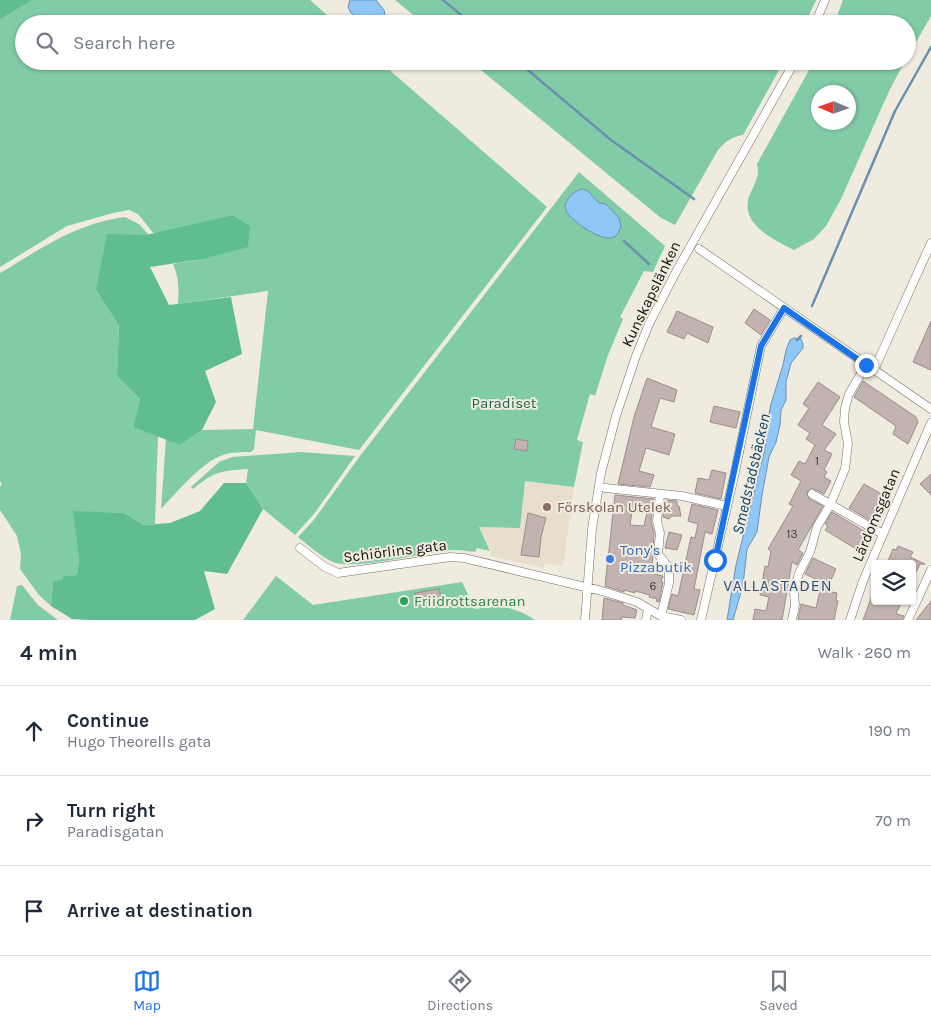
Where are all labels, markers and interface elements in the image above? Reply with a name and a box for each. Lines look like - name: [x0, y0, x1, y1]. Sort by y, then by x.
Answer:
- search box: [15, 15, 916, 70]
- icon: search: [33, 29, 61, 57]
- text: Search here: [73, 32, 175, 54]
- north arrow: [811, 85, 856, 130]
- street label: Kunskapslänken: [618, 238, 684, 350]
- route end: [855, 354, 878, 377]
- park label: Paradiset: [472, 394, 537, 412]
- water label: Smedstadsbäcken: [728, 412, 774, 536]
- house number: 1: [815, 454, 819, 468]
- street label: Lärdomsgatan: [848, 466, 904, 564]
- place label: Förskolan Utelek: [557, 498, 671, 516]
- marker: Förskolan Utelek: [541, 501, 553, 513]
- house number: 13: [786, 527, 798, 541]
- street label: Schiörlins gata: [342, 536, 448, 566]
- place label: Tony's Pizzabutik: [620, 541, 692, 576]
- route start: [704, 549, 727, 572]
- marker: Tony's Pizzabutik: [604, 553, 616, 565]
- map controls: [871, 560, 916, 605]
- button: layers: [871, 560, 916, 605]
- district label: VALLASTADEN: [723, 576, 833, 595]
- house number: 6: [650, 579, 657, 593]
- place label: Friidrottsarenan: [414, 592, 526, 610]
- marker: Friidrottsarenan: [398, 595, 410, 607]
- text: 4 min: [20, 641, 78, 665]
- text: Walk · 260 m: [818, 643, 911, 662]
- text: Continue: [67, 710, 149, 732]
- icon: ahead: [20, 717, 48, 745]
- text: 190 m: [868, 721, 911, 740]
- text: Hugo Theorells gata: [67, 732, 211, 751]
- text: Turn right: [67, 800, 156, 822]
- icon: right: [20, 807, 48, 835]
- text: 70 m: [875, 811, 911, 830]
- text: Paradisgatan: [67, 822, 164, 841]
- icon: arrive: [20, 897, 48, 925]
- text: Arrive at destination: [67, 900, 253, 922]
- tab: Map: [133, 967, 161, 1014]
- tab: Directions: [427, 967, 493, 1014]
- tab: Saved: [759, 967, 798, 1014]

